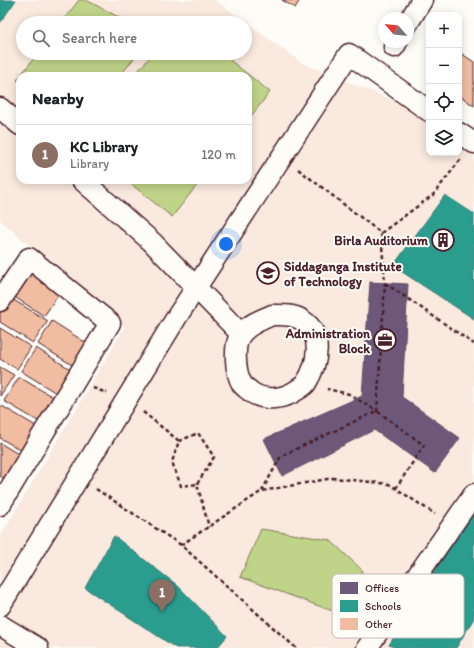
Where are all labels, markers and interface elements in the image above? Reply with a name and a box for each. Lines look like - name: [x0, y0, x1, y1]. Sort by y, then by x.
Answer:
- north arrow: [378, 12, 414, 48]
- map controls: [426, 12, 462, 156]
- button: +: [426, 12, 462, 48]
- search box: [16, 16, 252, 60]
- icon: search: [30, 27, 52, 49]
- text: Search here: [62, 29, 137, 47]
- button: −: [426, 48, 462, 84]
- button: locate: [426, 84, 462, 120]
- text: Nearby: [32, 88, 84, 108]
- button: layers: [426, 120, 462, 156]
- text: KC Library: [70, 138, 138, 156]
- text: 1: [42, 147, 48, 162]
- text: 120 m: [201, 147, 236, 162]
- text: Library: [70, 156, 109, 171]
- building icon: Birla Auditorium: [430, 227, 456, 253]
- place label: Birla Auditorium: [334, 233, 428, 248]
- your location: [216, 234, 236, 254]
- place label: Siddaganga Institute of Technology: [284, 259, 402, 290]
- school or university icon: Siddaganga Institute of Technology: [255, 260, 281, 286]
- place label: Administration Block: [285, 326, 371, 356]
- office icon: Administration Block: [372, 327, 398, 353]
- legend: [332, 574, 464, 638]
- pin: 1: [149, 579, 175, 612]
- text: Offices: [365, 582, 399, 595]
- text: Schools: [365, 600, 401, 613]
- text: Other: [365, 618, 393, 631]

